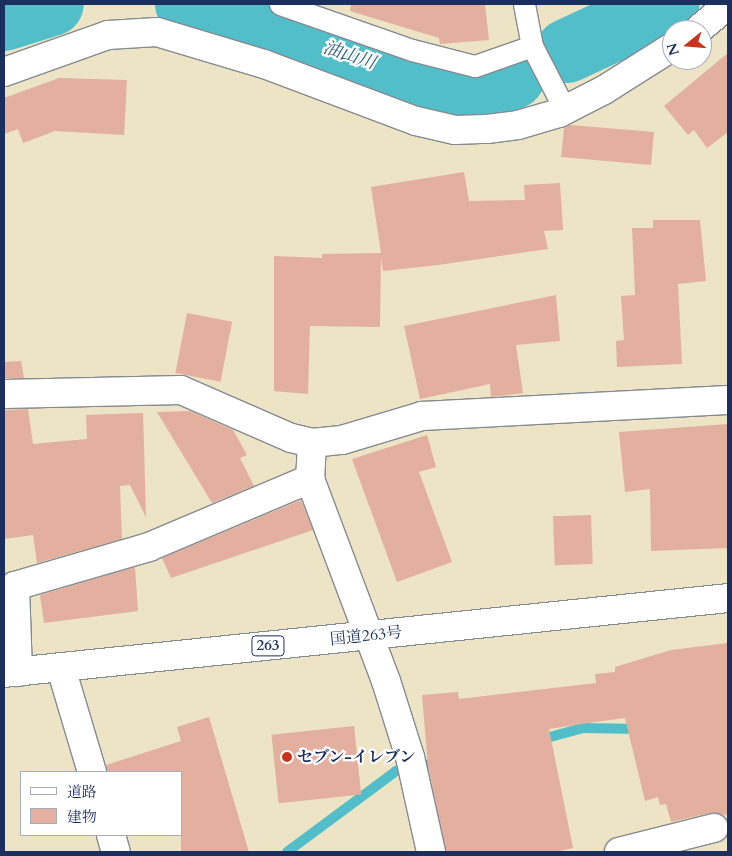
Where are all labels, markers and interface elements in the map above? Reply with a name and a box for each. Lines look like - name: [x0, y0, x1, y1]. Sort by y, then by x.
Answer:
- north arrow: [662, 20, 712, 70]
- water label: 油山川: [320, 37, 378, 75]
- text: N: [662, 41, 684, 58]
- street label: 国道263号: [329, 623, 403, 649]
- road number: 263: [250, 634, 286, 658]
- place label: セブン-イレブン: [297, 747, 417, 767]
- marker: セブン-イレブン: [281, 751, 293, 763]
- legend: [20, 771, 182, 836]
- text: 道路: [67, 782, 97, 802]
- text: 建物: [67, 807, 97, 827]

